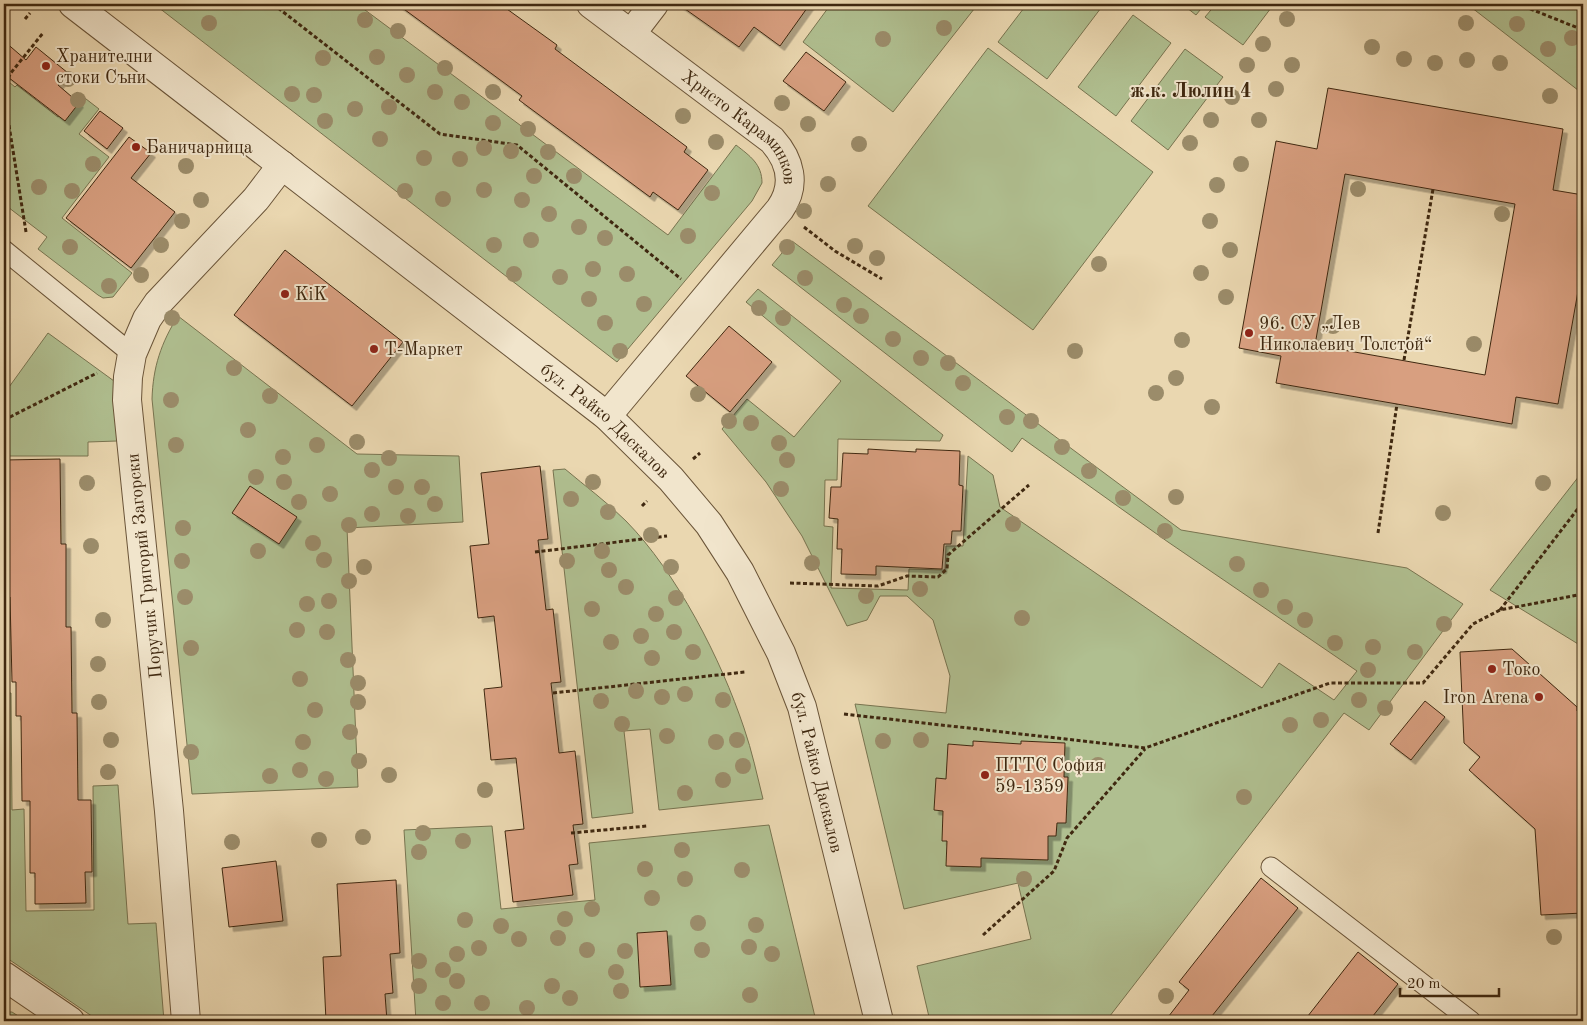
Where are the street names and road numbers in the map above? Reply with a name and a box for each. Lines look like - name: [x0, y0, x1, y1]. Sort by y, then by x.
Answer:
- street label: Христо Караминков: [678, 67, 798, 185]
- street label: бул. Райко Даскалов: [537, 360, 673, 482]
- street label: Поручик Григорий Загорски: [124, 452, 166, 679]
- street label: бул. Райко Даскалов: [787, 690, 845, 855]

